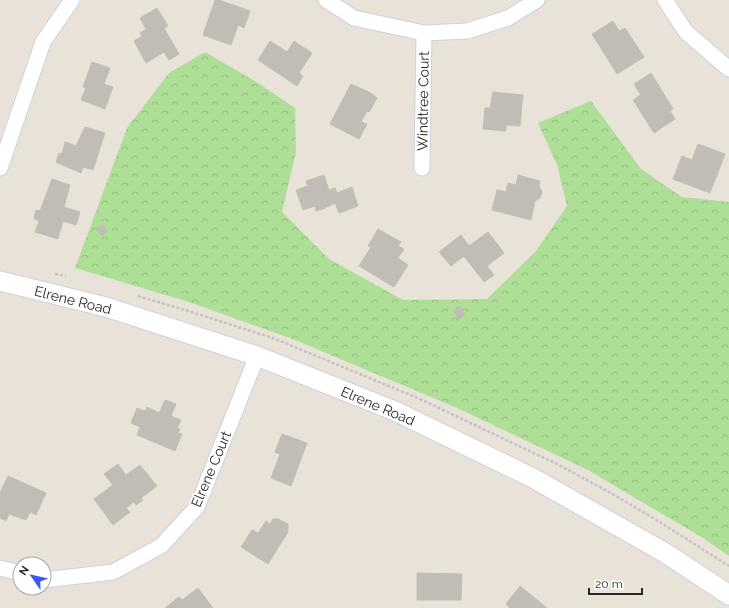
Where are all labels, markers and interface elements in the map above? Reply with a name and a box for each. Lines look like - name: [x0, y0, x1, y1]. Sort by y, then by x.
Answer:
- street label: Windtree Court: [414, 51, 432, 151]
- street label: Elrene Road: [33, 283, 113, 317]
- street label: Elrene Road: [339, 383, 417, 429]
- street label: Elrene Court: [188, 428, 234, 509]
- north arrow: [12, 556, 52, 596]
- text: N: [16, 564, 32, 578]
- scale bar: [589, 570, 642, 596]
- text: 20 m: [595, 577, 623, 591]

